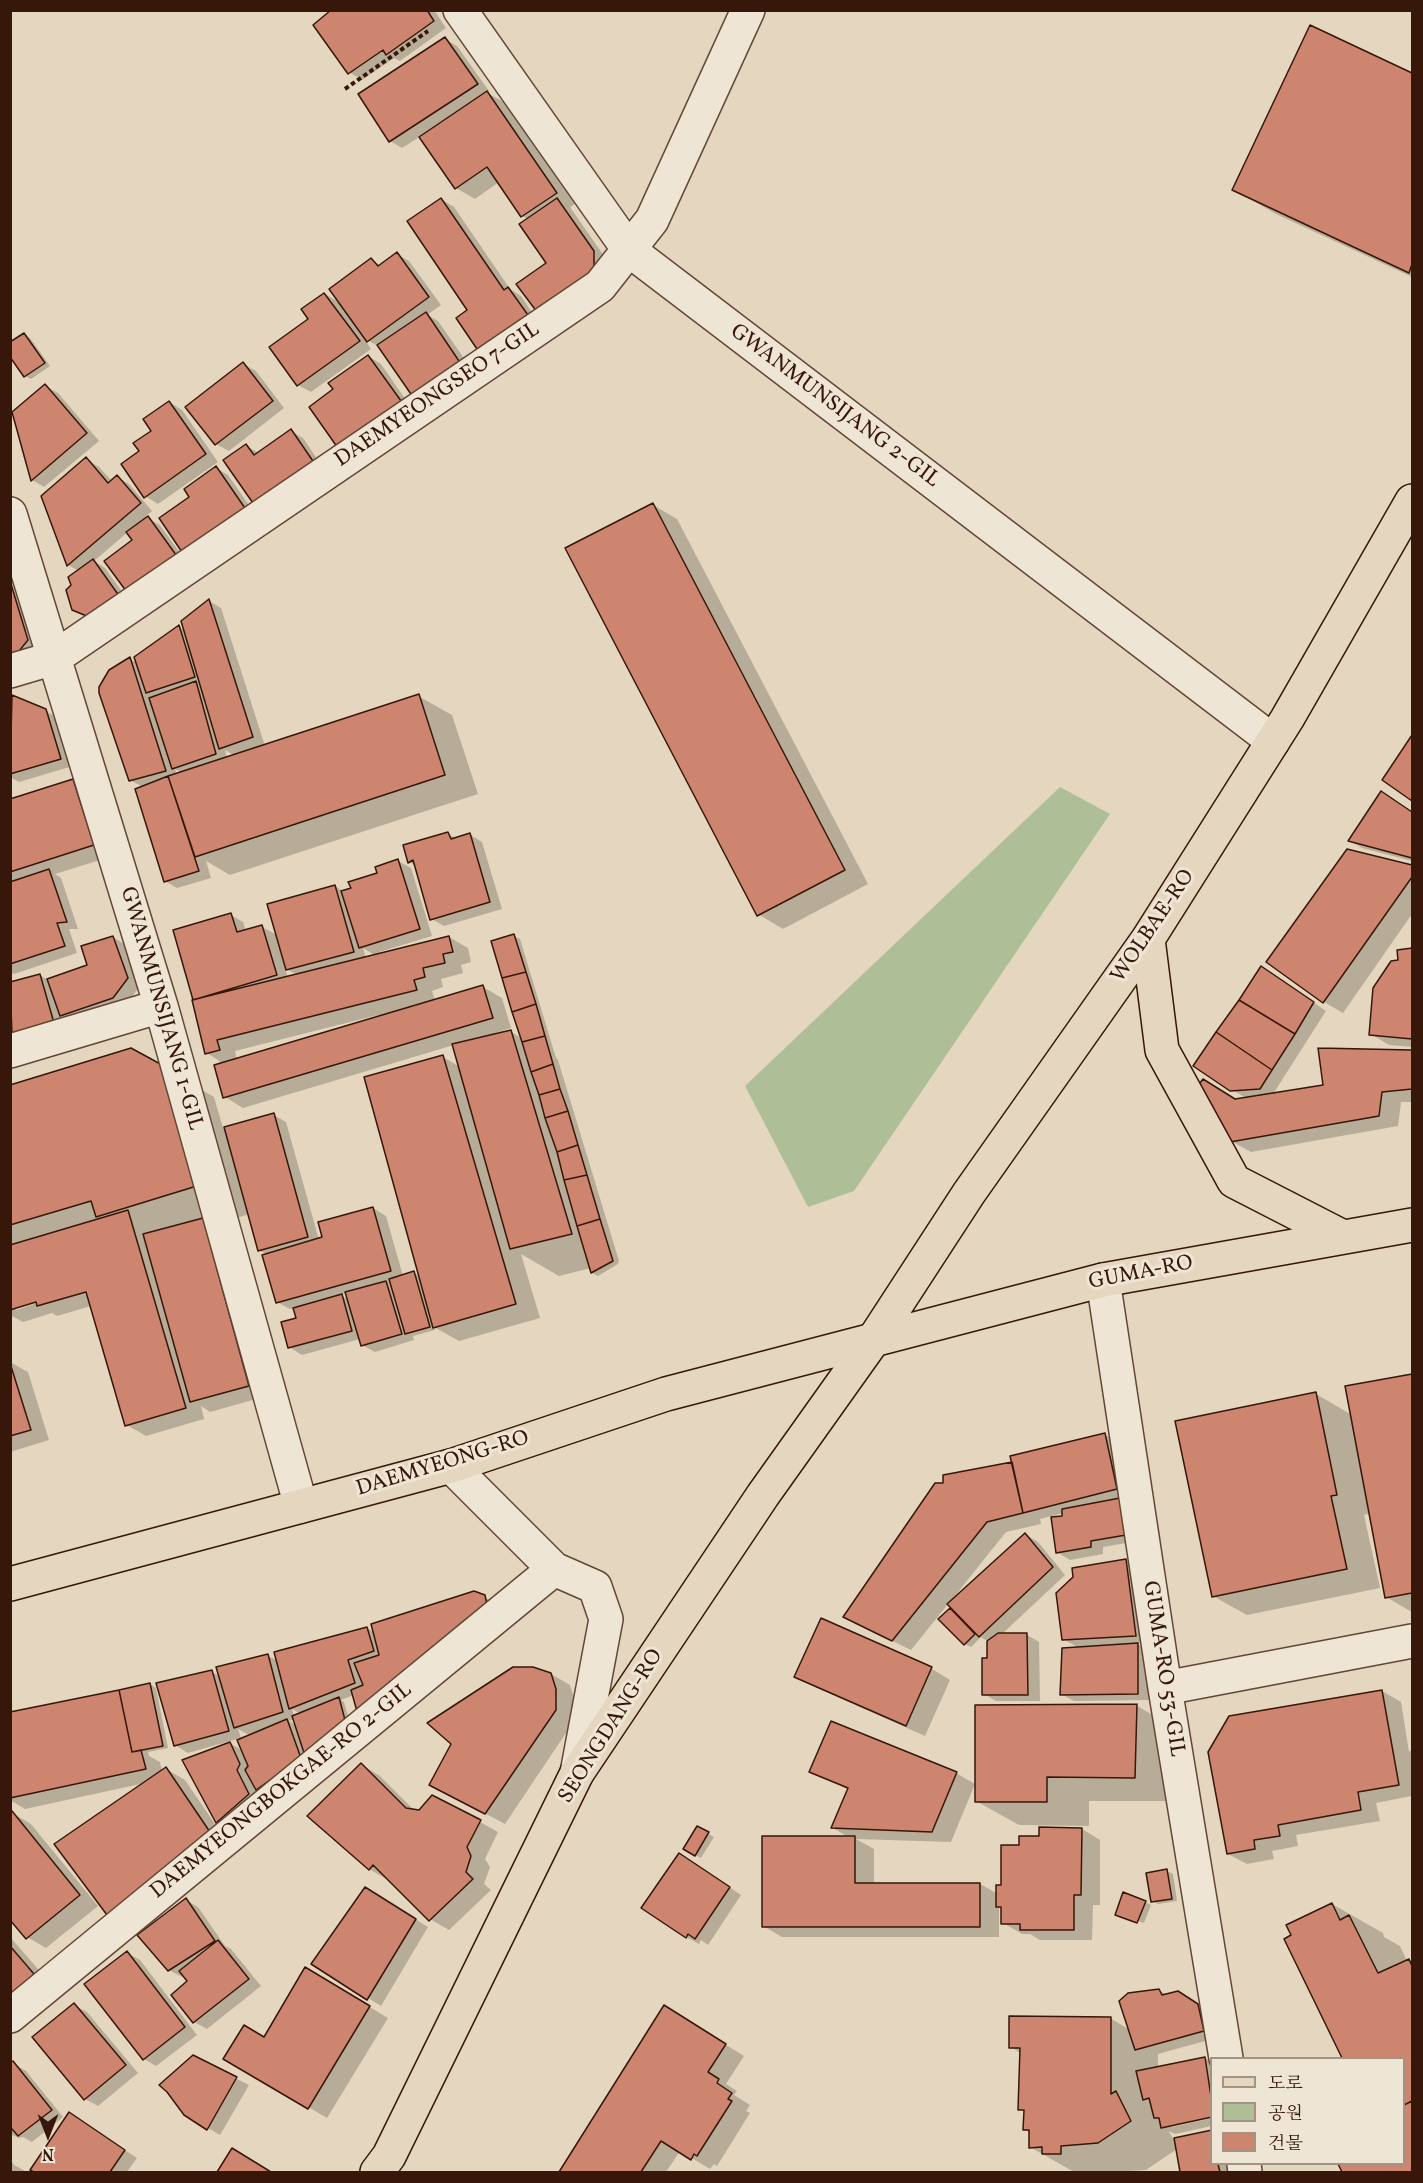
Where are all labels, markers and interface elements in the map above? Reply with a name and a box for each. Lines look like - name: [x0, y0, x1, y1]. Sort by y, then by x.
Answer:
- street label: DAEMYEONGSEO 7-GIL: [331, 318, 545, 474]
- street label: GWANMUNSIJANG 2-GIL: [724, 319, 944, 495]
- street label: WOLBAE-RO: [1106, 865, 1202, 989]
- street label: GWANMUNSIJANG 1-GIL: [113, 884, 207, 1134]
- street label: GUMA-RO: [1087, 1251, 1195, 1297]
- street label: DAEMYEONG-RO: [353, 1426, 533, 1504]
- street label: GUMA-RO 53-GIL: [1135, 1579, 1189, 1759]
- street label: SEONGDANG-RO: [554, 1645, 670, 1809]
- street label: DAEMYEONGBOKGAE-RO 2-GIL: [146, 1678, 418, 1906]
- legend: [1210, 2057, 1405, 2165]
- text: 도로: [1268, 2072, 1303, 2097]
- text: 공원: [1268, 2102, 1303, 2127]
- north arrow: [18, 2105, 78, 2165]
- text: 건물: [1268, 2132, 1303, 2157]
- text: N: [42, 2142, 54, 2164]

